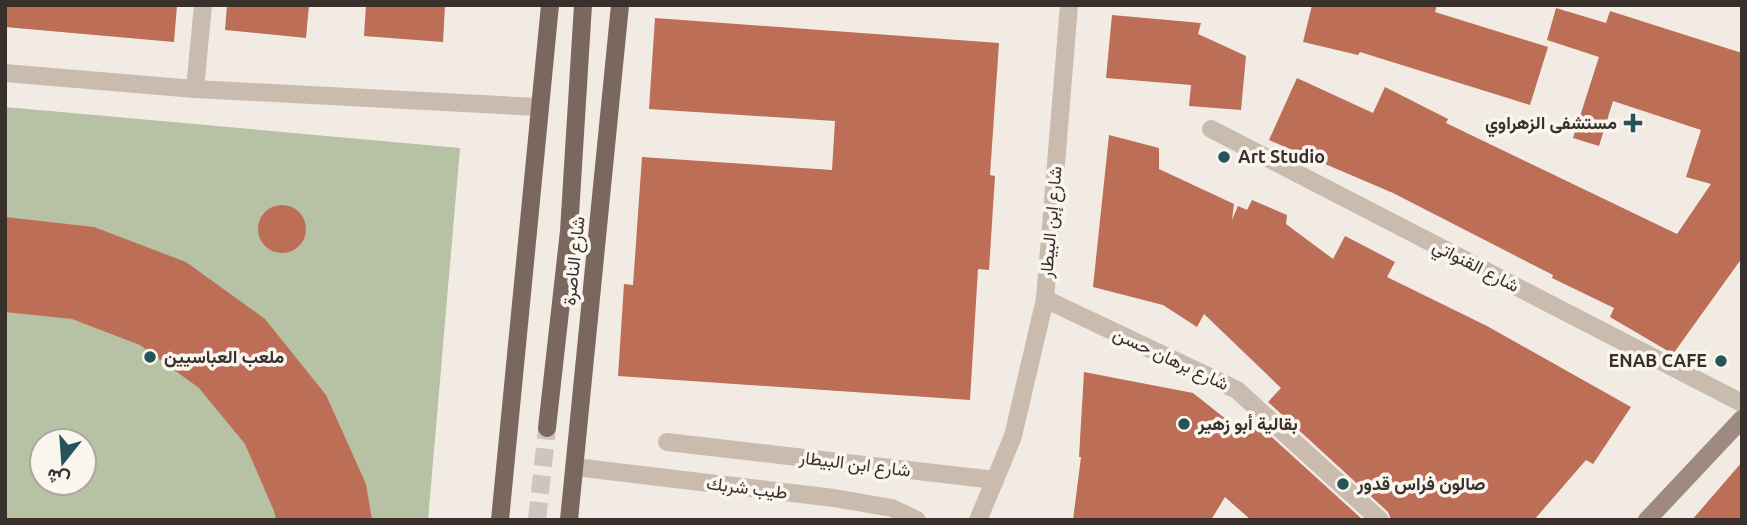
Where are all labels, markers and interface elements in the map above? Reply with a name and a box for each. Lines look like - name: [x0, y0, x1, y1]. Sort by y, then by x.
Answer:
- place label: مستشفى الزهراوي: [1485, 112, 1617, 138]
- marker: مستشفى الزهراوي: [1623, 113, 1643, 133]
- place label: Art Studio: [1238, 146, 1325, 166]
- marker: Art Studio: [1216, 149, 1232, 165]
- street label: شارع إبن البيطار: [1035, 165, 1068, 280]
- street label: شارع الناصرة: [558, 215, 591, 307]
- street label: شارع القنواتي: [1427, 235, 1523, 301]
- street label: شارع برهان حسن: [1109, 323, 1232, 396]
- place label: ملعب العباسيين: [164, 346, 285, 368]
- marker: ملعب العباسيين: [142, 349, 158, 365]
- place label: ENAB CAFE: [1609, 350, 1707, 370]
- marker: ENAB CAFE: [1713, 353, 1729, 369]
- place label: بقالية أبو زهير: [1197, 413, 1298, 435]
- marker: بقالية أبو زهير: [1176, 416, 1192, 432]
- north arrow: [28, 427, 98, 497]
- street label: شارع ابن البيطار: [797, 446, 912, 483]
- text: ش: [44, 463, 72, 492]
- street label: طيب شربك: [705, 472, 789, 504]
- place label: صالون فراس قدور: [1356, 473, 1485, 495]
- marker: صالون فراس قدور: [1335, 476, 1351, 492]

